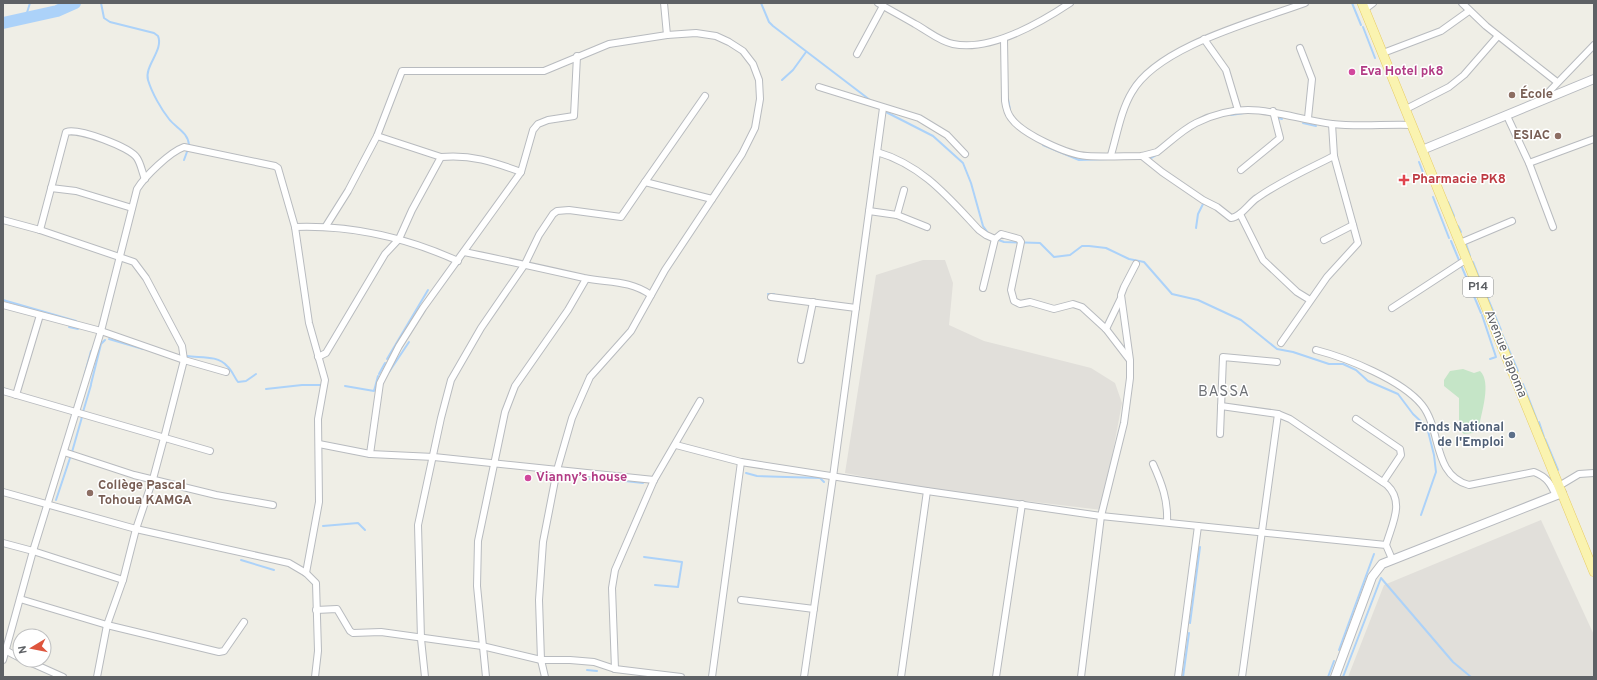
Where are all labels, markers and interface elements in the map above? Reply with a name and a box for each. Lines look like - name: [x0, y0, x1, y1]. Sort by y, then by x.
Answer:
- place label: Eva Hotel pk8: [1360, 64, 1444, 80]
- marker: Eva Hotel pk8: [1347, 67, 1357, 77]
- place label: École: [1520, 85, 1553, 103]
- marker: École: [1507, 90, 1517, 100]
- place label: ESIAC: [1513, 128, 1550, 144]
- marker: ESIAC: [1553, 131, 1563, 141]
- place label: Pharmacie PK8: [1412, 172, 1506, 188]
- marker: Pharmacie PK8: [1399, 175, 1409, 185]
- road number: P14: [1463, 277, 1493, 297]
- street label: Avenue Japoma: [1480, 308, 1530, 400]
- district label: BASSA: [1198, 383, 1250, 402]
- place label: Fonds National de l'Emploi: [1414, 420, 1504, 451]
- marker: Fonds National de l'Emploi: [1507, 430, 1517, 440]
- place label: Vianny’s house: [536, 470, 627, 486]
- marker: Vianny’s house: [523, 473, 533, 483]
- place label: Collège Pascal Tohoua KAMGA: [98, 478, 192, 509]
- marker: Collège Pascal Tohoua KAMGA: [85, 488, 95, 498]
- north arrow: [12, 628, 52, 668]
- text: N: [16, 644, 31, 655]

